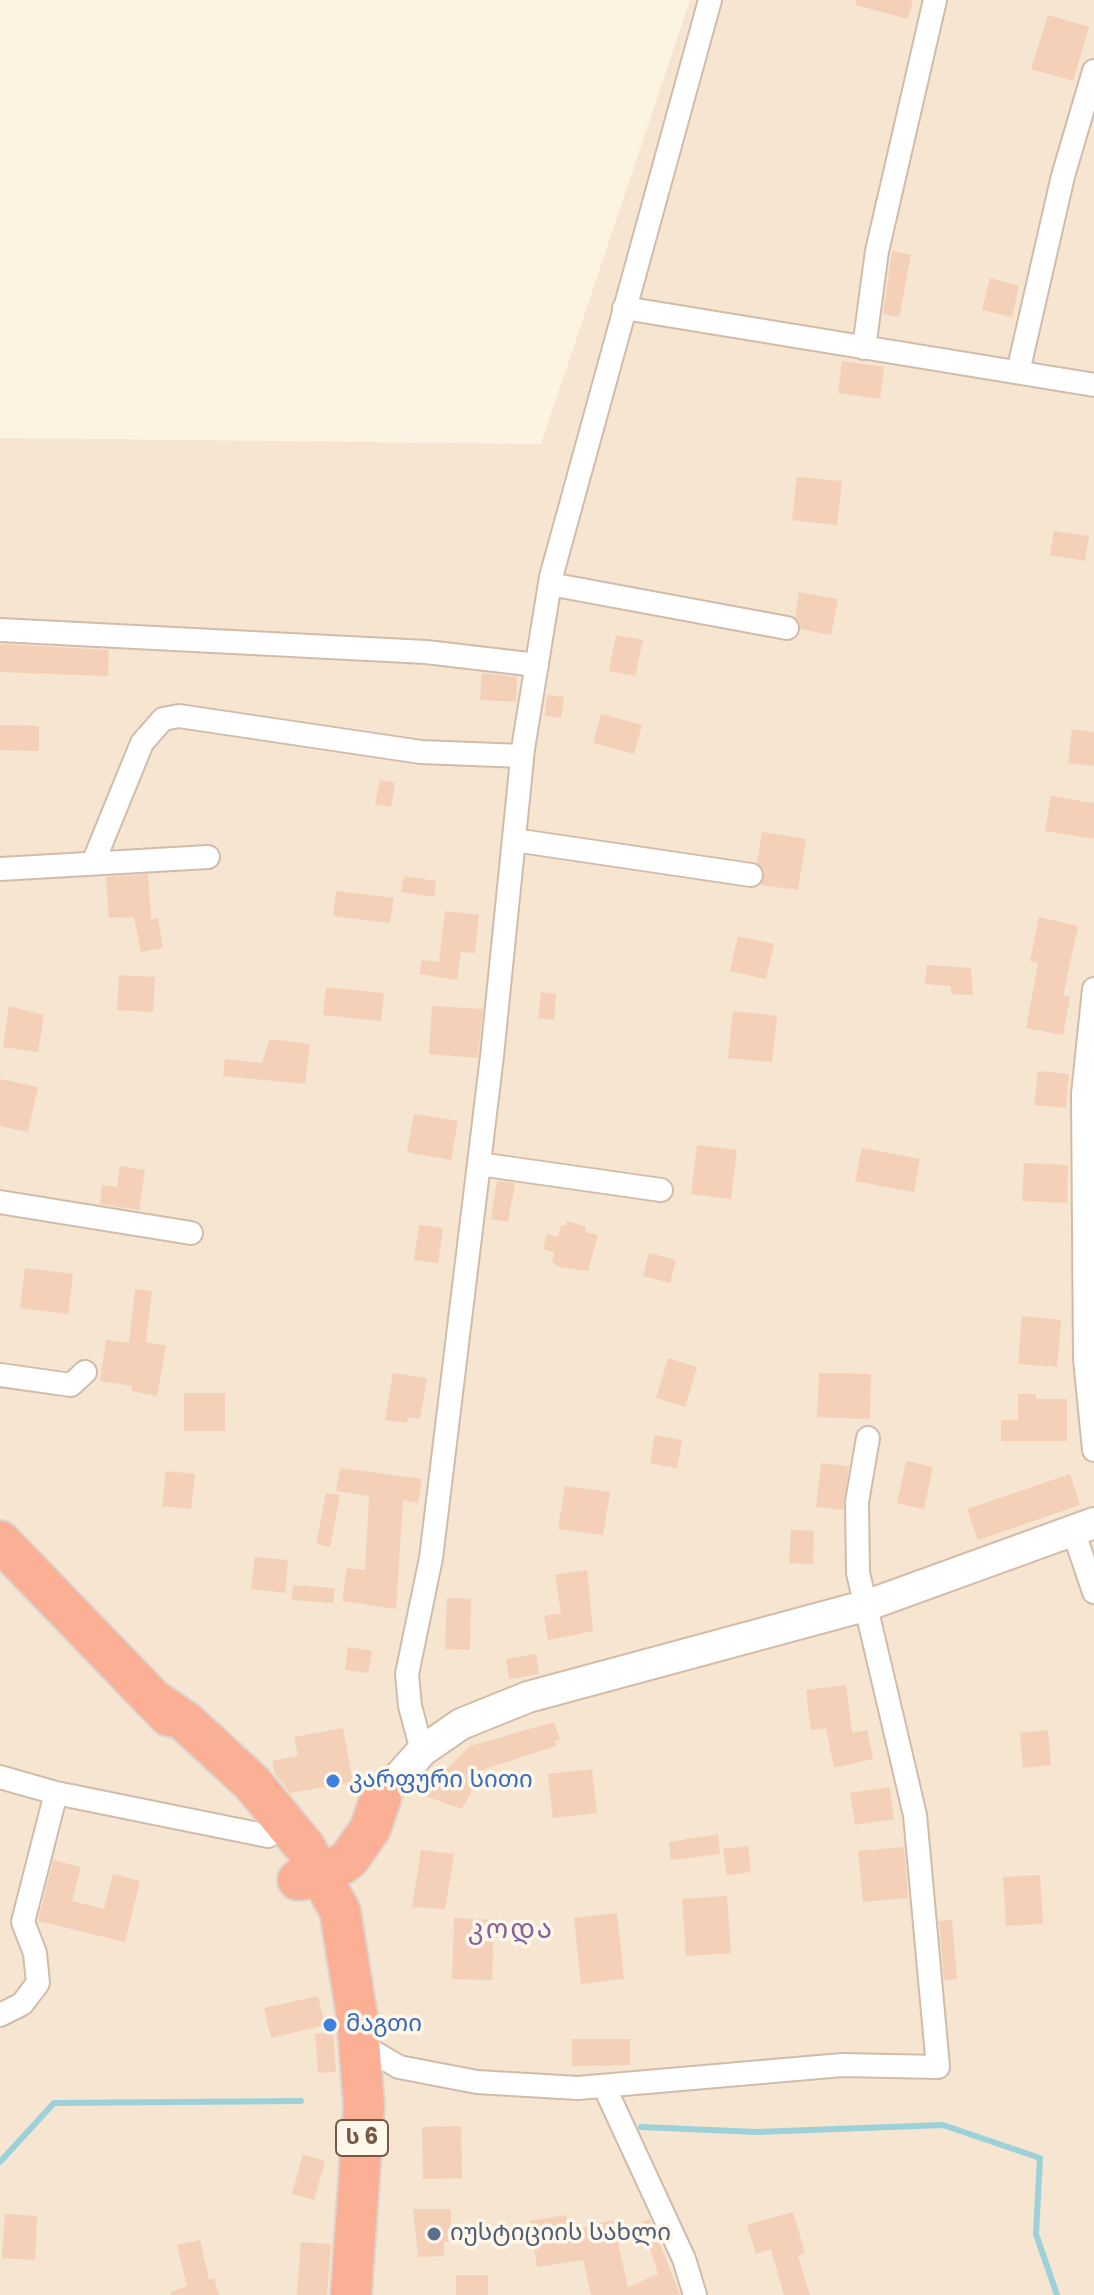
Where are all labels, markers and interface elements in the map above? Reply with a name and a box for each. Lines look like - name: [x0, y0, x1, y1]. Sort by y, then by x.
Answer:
- place label: კარფური სითი: [349, 1767, 533, 1795]
- marker: კარფური სითი: [324, 1772, 342, 1790]
- district label: კოდა: [468, 1914, 554, 1948]
- place label: მაგთი: [346, 2011, 422, 2039]
- marker: მაგთი: [321, 2016, 339, 2034]
- road number: ს 6: [336, 2120, 388, 2156]
- place label: იუსტიციის სახლი: [450, 2220, 671, 2248]
- marker: იუსტიციის სახლი: [425, 2225, 443, 2243]

